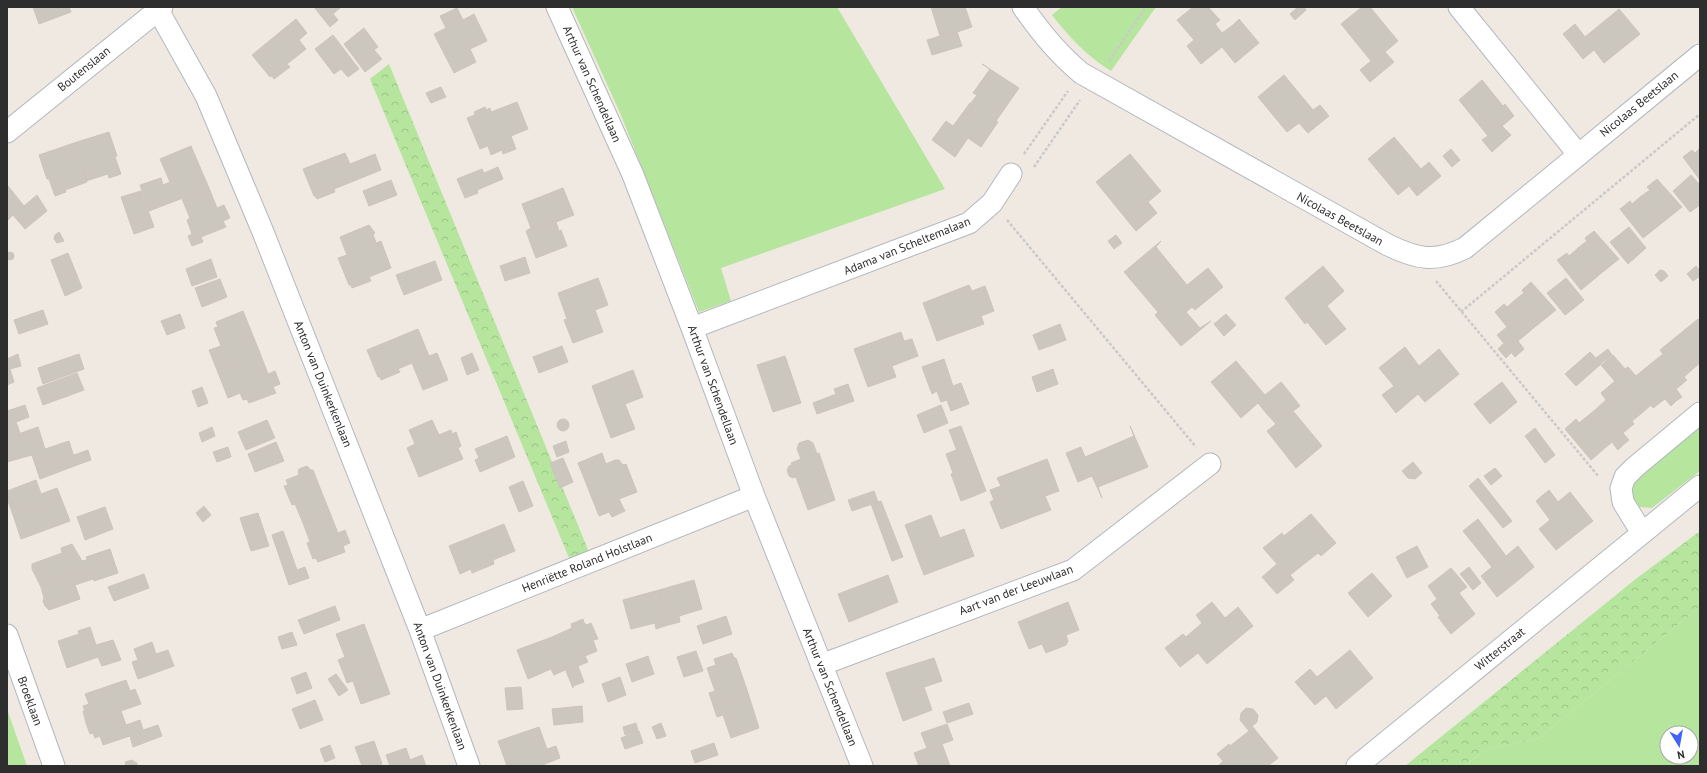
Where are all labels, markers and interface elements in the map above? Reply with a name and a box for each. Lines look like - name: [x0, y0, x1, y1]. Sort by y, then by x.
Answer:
- street label: Arthur van Schendellaan: [560, 23, 625, 145]
- street label: Boutenslaan: [54, 43, 113, 94]
- street label: Nicolaas Beetslaan: [1596, 67, 1681, 140]
- street label: Nicolaas Beetslaan: [1294, 189, 1386, 249]
- street label: Adama van Scheltemalaan: [841, 213, 972, 278]
- street label: Anton van Duinkerkenlaan: [291, 318, 356, 449]
- street label: Arthur van Schendellaan: [685, 323, 742, 447]
- street label: Henriëtte Roland Holstlaan: [519, 530, 654, 596]
- street label: Aart van der Leeuwlaan: [957, 561, 1075, 618]
- street label: Anton van Duinkerkenlaan: [410, 620, 471, 752]
- street label: Witterstraat: [1471, 624, 1528, 673]
- street label: Arthur van Schendellaan: [800, 625, 861, 748]
- street label: Broeklaan: [15, 674, 46, 728]
- north arrow: [1659, 725, 1699, 765]
- text: N: [1676, 747, 1686, 762]

